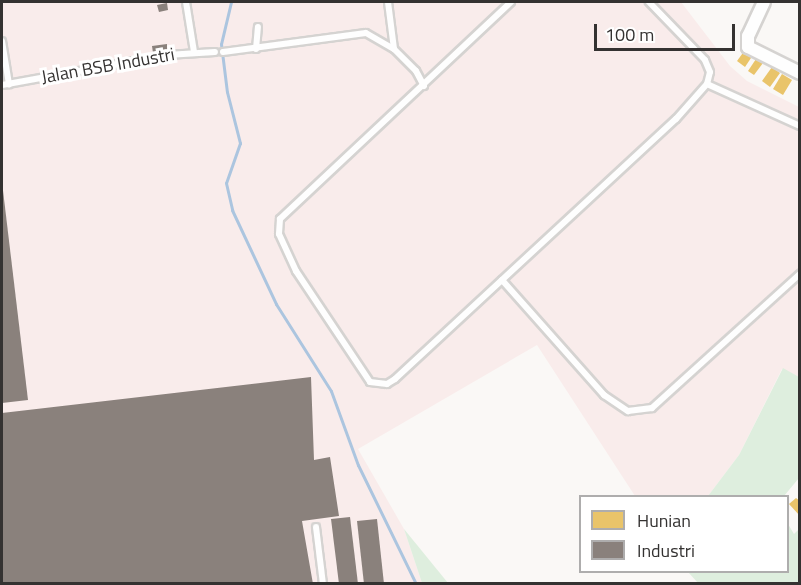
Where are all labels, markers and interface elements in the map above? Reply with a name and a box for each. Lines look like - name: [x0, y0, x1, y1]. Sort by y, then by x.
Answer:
- scale bar: [597, 12, 738, 50]
- text: 100 m: [605, 21, 654, 48]
- street label: Jalan BSB Industri: [40, 44, 176, 88]
- legend: [579, 495, 789, 573]
- text: Hunian: [637, 507, 691, 534]
- text: Industri: [637, 537, 695, 564]

